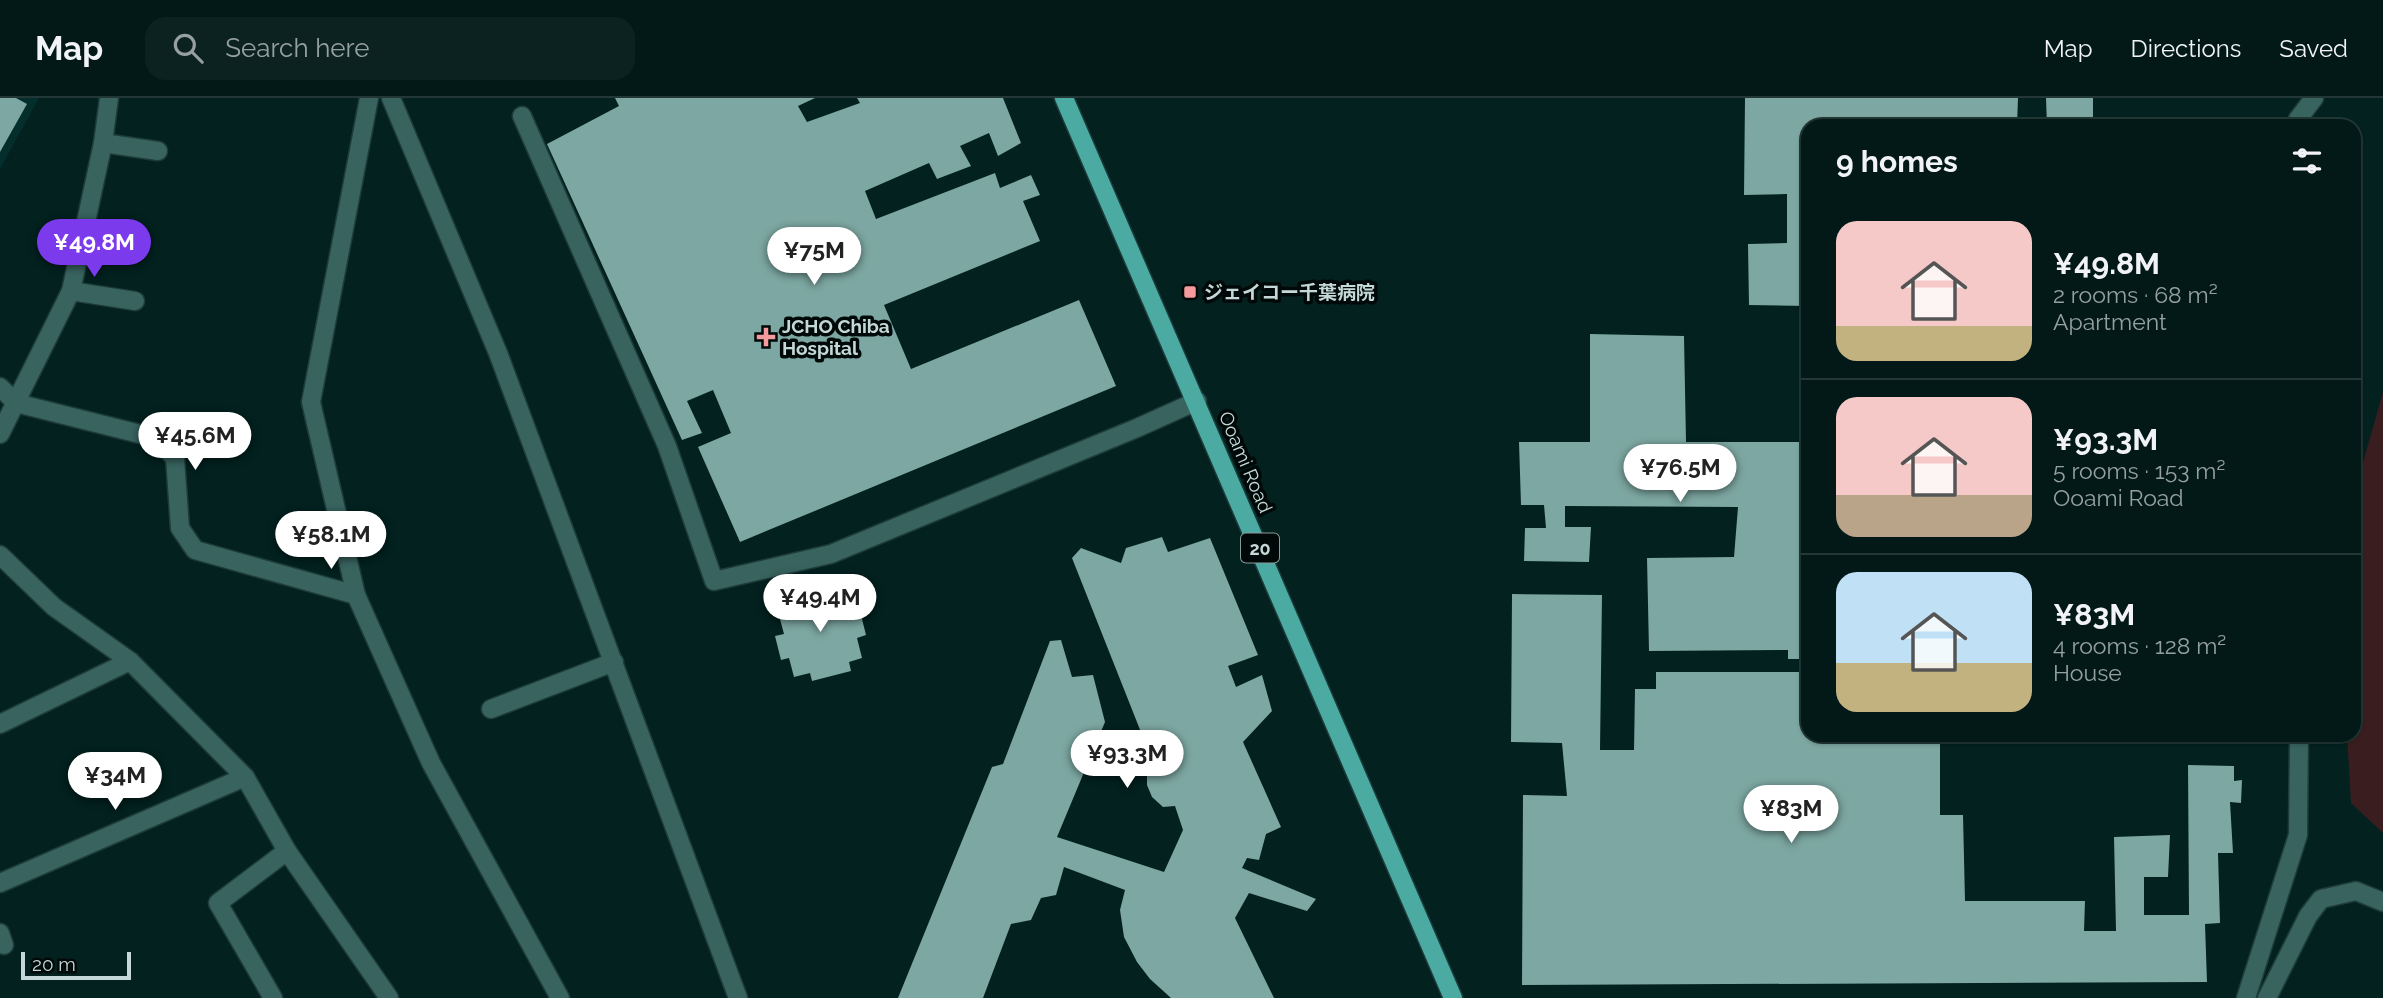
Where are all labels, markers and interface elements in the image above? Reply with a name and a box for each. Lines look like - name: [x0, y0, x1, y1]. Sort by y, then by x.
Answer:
- search box: [145, 17, 635, 80]
- text: Map: [35, 29, 103, 68]
- icon: search: [169, 29, 207, 67]
- text: Search here: [225, 33, 370, 63]
- text: Map: [2044, 34, 2093, 63]
- text: Directions: [2131, 34, 2241, 63]
- text: Saved: [2279, 34, 2348, 63]
- icon: filters: [2288, 142, 2326, 180]
- text: 9 homes: [1836, 144, 1958, 179]
- pin: ¥49.8M: [37, 220, 151, 279]
- text: ¥49.8M: [53, 228, 135, 255]
- pin: ¥75M: [773, 228, 855, 287]
- text: ¥75M: [783, 236, 845, 263]
- text: ¥49.8M: [2053, 246, 2160, 281]
- icon: home: [1892, 249, 1976, 333]
- place label: ジェイコー千葉病院: [1204, 281, 1375, 303]
- text: 2 rooms · 68 m²: [2053, 281, 2218, 308]
- marker: ジェイコー千葉病院: [1182, 284, 1198, 300]
- text: Apartment: [2053, 308, 2167, 335]
- place label: JCHO Chiba Hospital: [782, 315, 890, 359]
- marker: JCHO Chiba Hospital: [756, 327, 776, 347]
- street label: Ooami Road: [1215, 408, 1277, 516]
- pin: ¥45.6M: [138, 412, 252, 472]
- text: ¥45.6M: [154, 421, 236, 448]
- text: ¥93.3M: [2053, 422, 2158, 457]
- icon: home: [1892, 425, 1976, 509]
- pin: ¥76.5M: [1623, 444, 1737, 504]
- text: ¥76.5M: [1639, 453, 1721, 480]
- text: 5 rooms · 153 m²: [2053, 457, 2225, 484]
- text: Ooami Road: [2053, 484, 2184, 511]
- pin: ¥58.1M: [274, 512, 388, 571]
- text: ¥58.1M: [291, 520, 371, 547]
- road number: 20: [1241, 534, 1279, 562]
- pin: ¥49.4M: [763, 574, 877, 634]
- text: ¥49.4M: [779, 583, 861, 610]
- text: ¥83M: [2053, 597, 2135, 632]
- icon: home: [1892, 600, 1976, 684]
- text: 4 rooms · 128 m²: [2053, 632, 2226, 659]
- text: House: [2053, 659, 2122, 686]
- pin: ¥93.3M: [1070, 730, 1184, 790]
- text: ¥93.3M: [1087, 739, 1167, 766]
- pin: ¥34M: [74, 752, 156, 812]
- text: ¥34M: [84, 761, 146, 788]
- pin: ¥83M: [1750, 786, 1832, 845]
- text: ¥83M: [1760, 794, 1823, 821]
- scale bar: [21, 949, 131, 981]
- text: 20 m: [32, 953, 76, 975]

